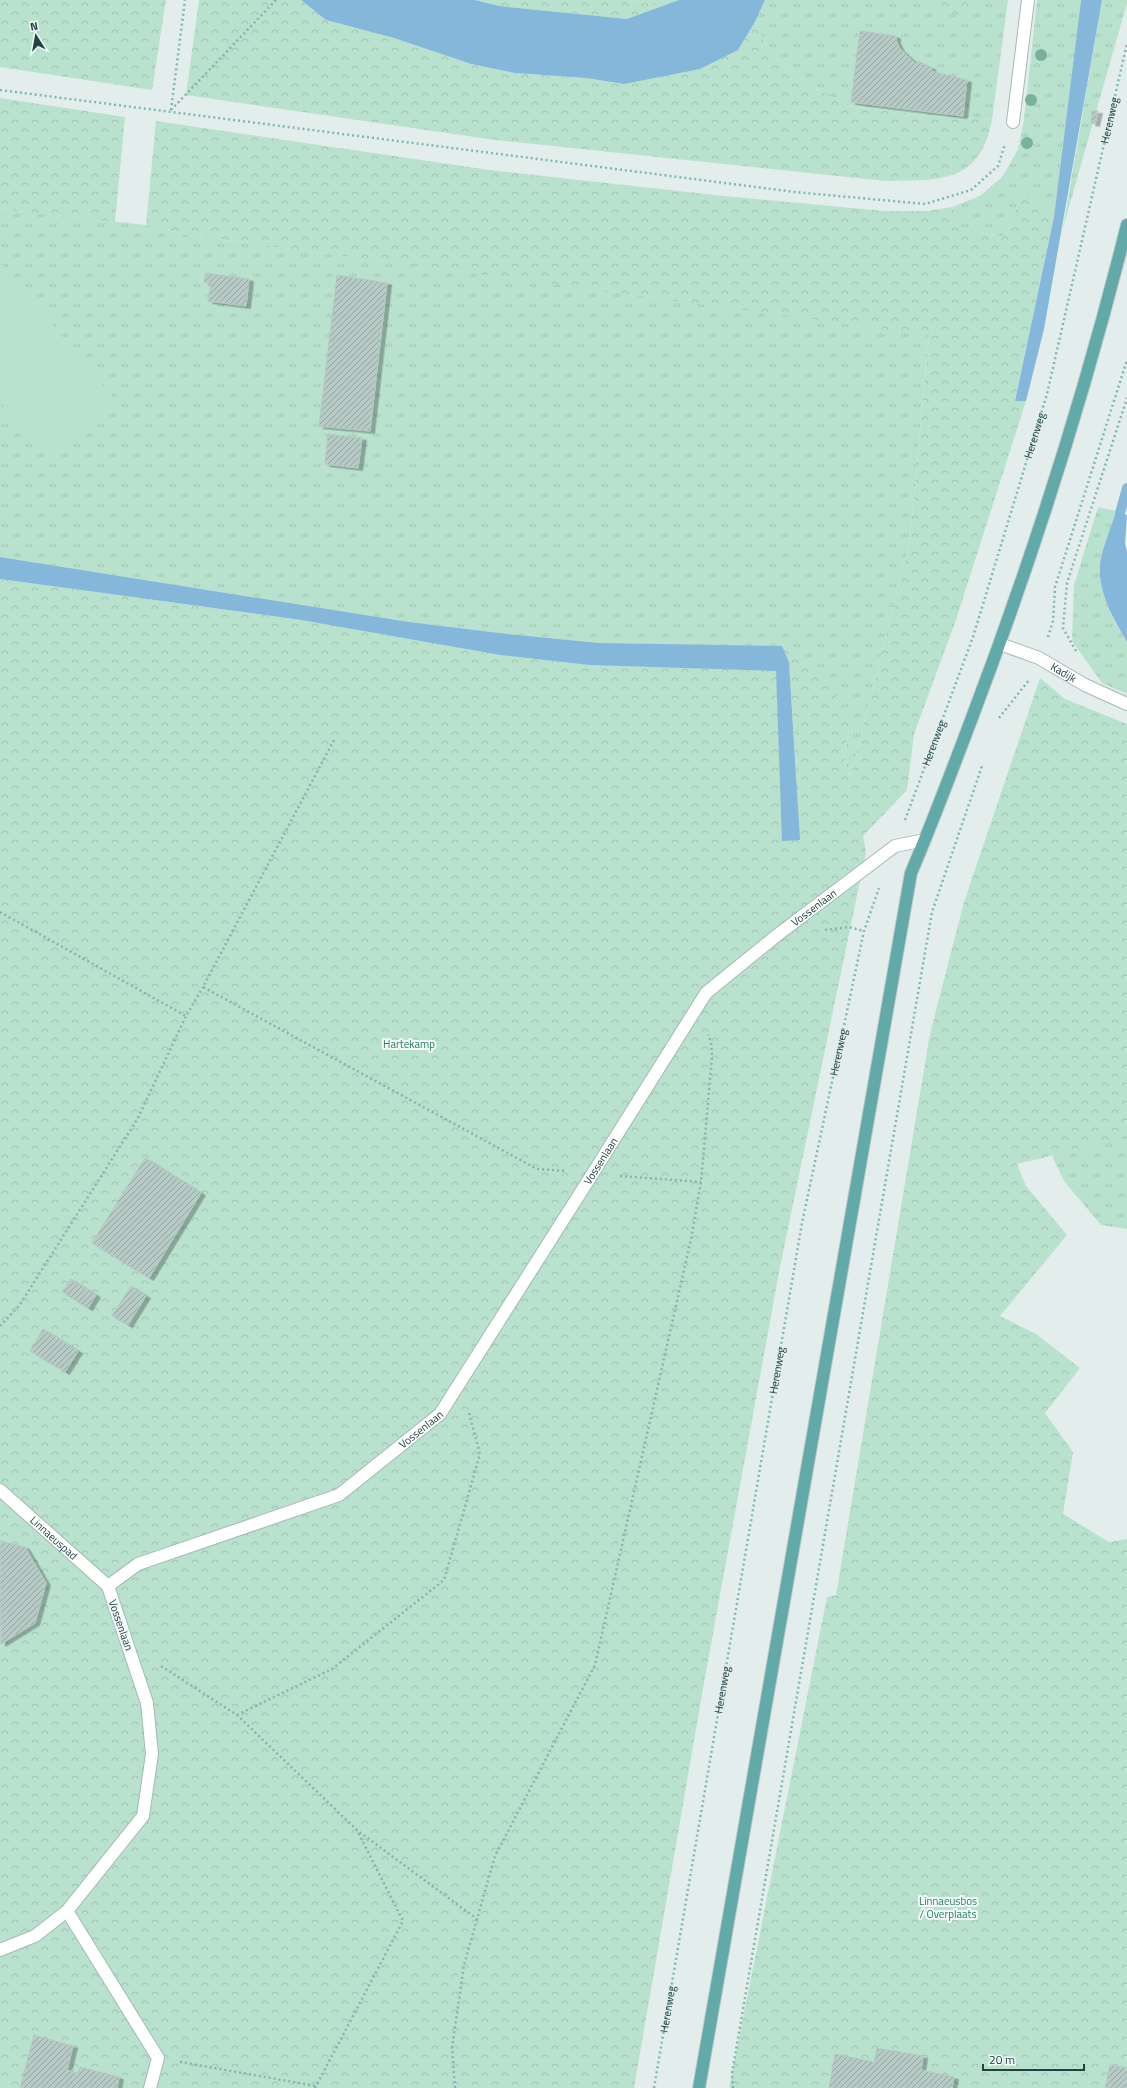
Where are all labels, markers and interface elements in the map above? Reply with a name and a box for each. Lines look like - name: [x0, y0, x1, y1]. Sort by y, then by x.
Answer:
- north arrow: [16, 16, 56, 56]
- text: N: [29, 18, 39, 35]
- street label: Herenweg: [1096, 95, 1123, 145]
- street label: Herenweg: [1020, 410, 1049, 460]
- street label: Kadijk: [1048, 659, 1080, 687]
- street label: Herenweg: [918, 718, 949, 768]
- street label: Vossenlaan: [788, 885, 840, 930]
- street label: Herenweg: [825, 1027, 851, 1077]
- park label: Hartekamp: [383, 1036, 435, 1052]
- street label: Vossenlaan: [580, 1134, 621, 1188]
- street label: Herenweg: [765, 1345, 789, 1395]
- street label: Vossenlaan: [395, 1406, 447, 1452]
- street label: Linnaeuspad: [27, 1512, 81, 1563]
- street label: Vossenlaan: [105, 1597, 137, 1653]
- street label: Herenweg: [710, 1665, 734, 1715]
- park label: Linnaeusbos / Overplaats: [919, 1893, 977, 1922]
- street label: Herenweg: [656, 1984, 679, 2034]
- scale bar: [983, 2046, 1084, 2072]
- text: 20 m: [989, 2050, 1015, 2069]

